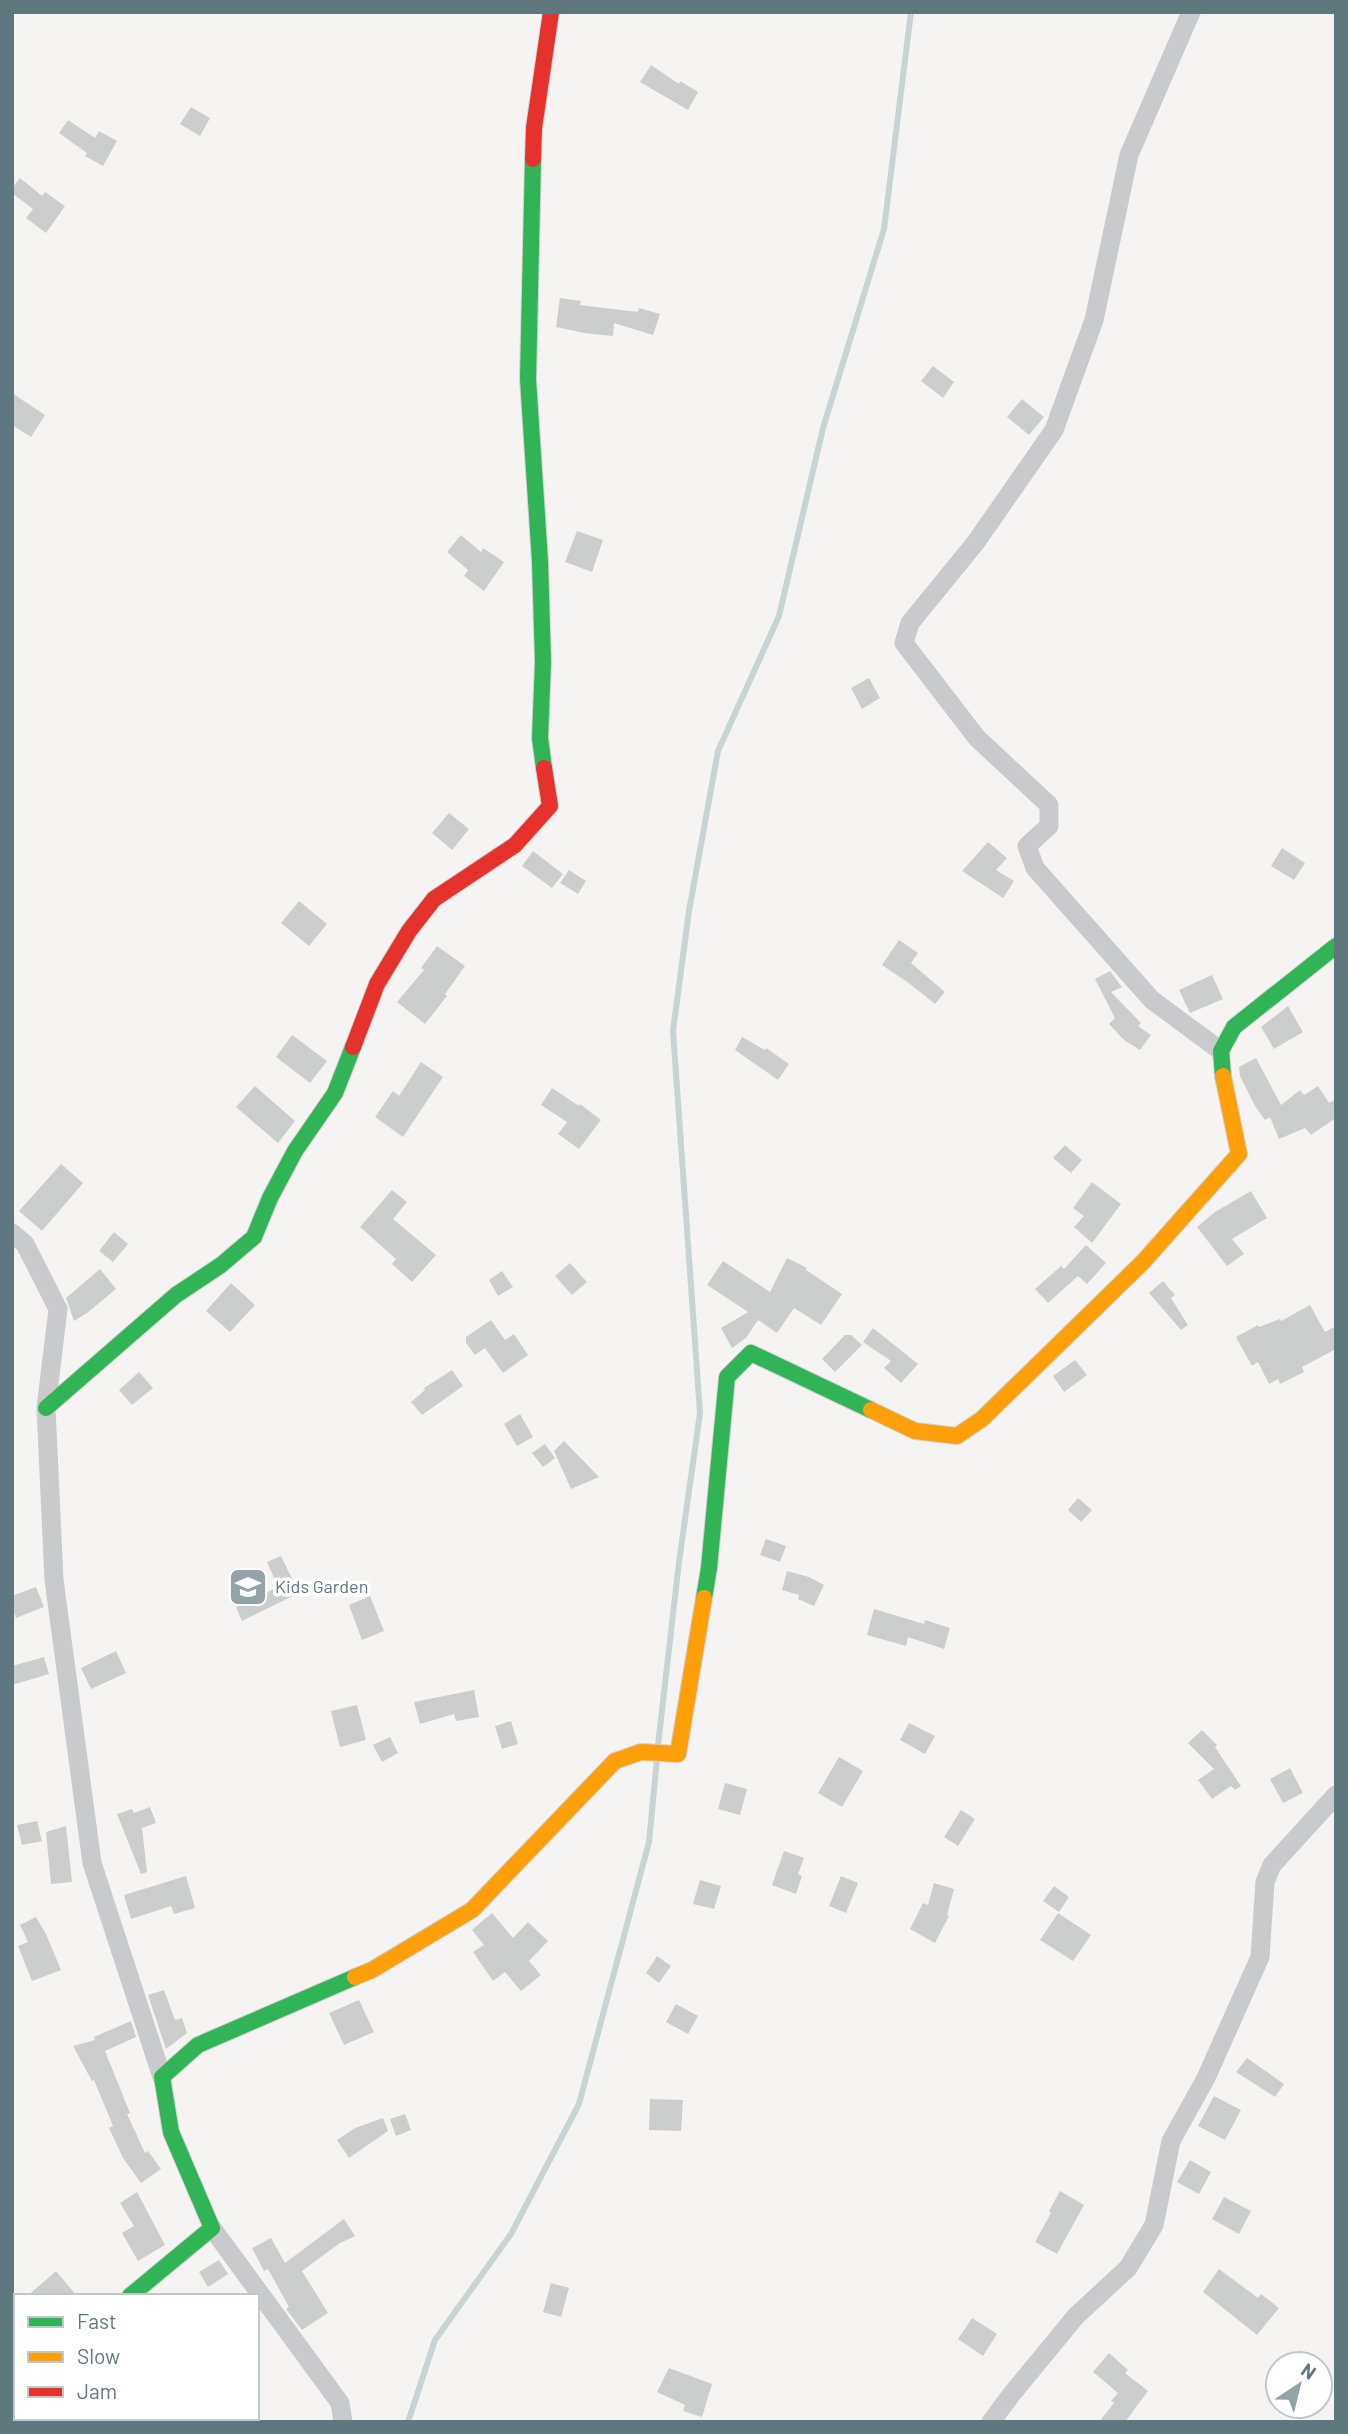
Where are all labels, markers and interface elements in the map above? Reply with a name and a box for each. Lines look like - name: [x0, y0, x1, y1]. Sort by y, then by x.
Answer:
- school or university icon: Kids Garden: [227, 1566, 269, 1608]
- place label: Kids Garden: [275, 1575, 368, 1597]
- legend: [14, 2294, 259, 2420]
- text: Fast: [77, 2308, 117, 2333]
- text: Slow: [77, 2343, 120, 2368]
- north arrow: [1264, 2350, 1334, 2420]
- text: N: [1297, 2358, 1321, 2384]
- text: Jam: [77, 2378, 117, 2403]

